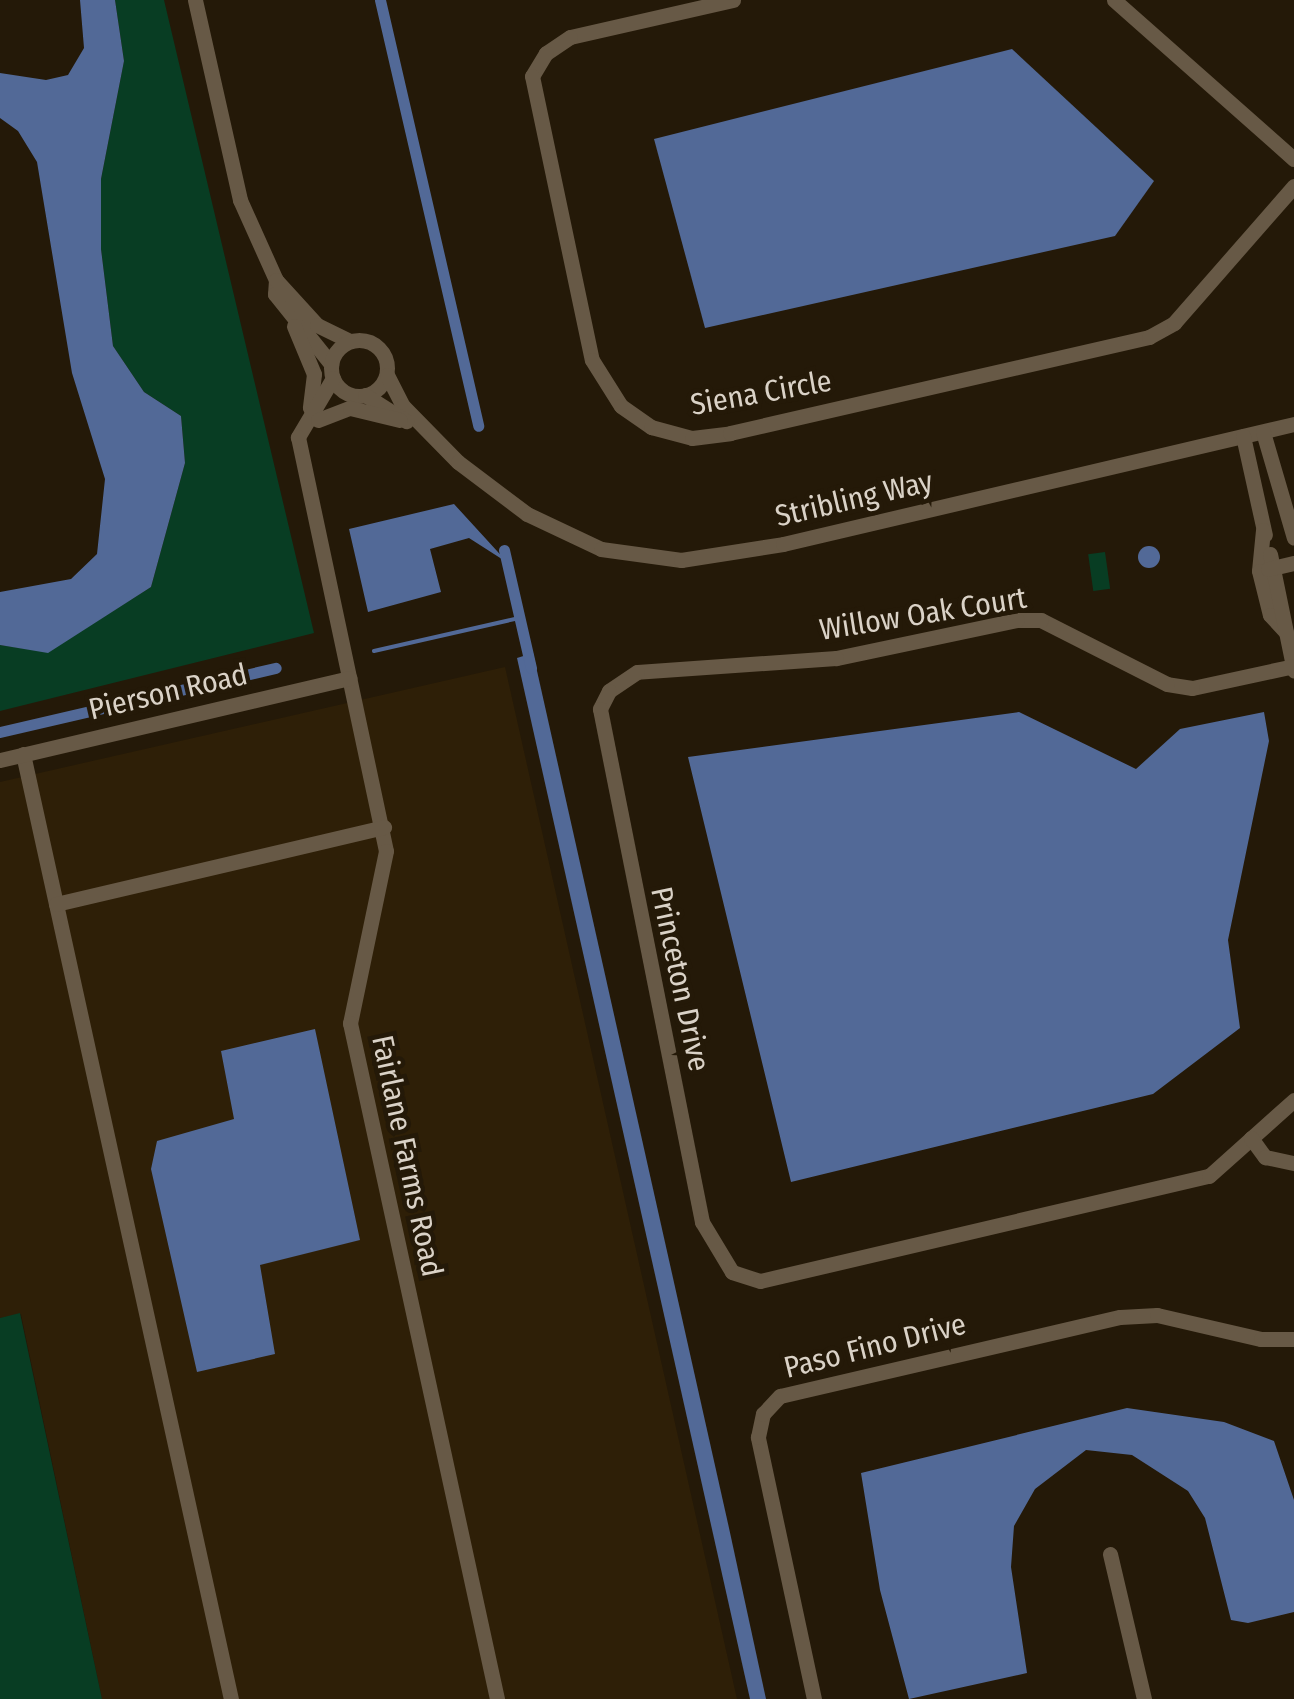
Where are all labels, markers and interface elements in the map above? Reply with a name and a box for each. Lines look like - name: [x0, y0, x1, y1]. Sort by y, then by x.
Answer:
- street label: Siena Circle: [688, 363, 834, 423]
- street label: Stribling Way: [772, 463, 936, 535]
- street label: Willow Oak Court: [817, 580, 1029, 648]
- street label: Pierson Road: [85, 656, 251, 728]
- street label: Princeton Drive: [643, 884, 717, 1074]
- street label: Fairlane Farms Road: [364, 1032, 450, 1280]
- street label: Paso Fino Drive: [780, 1306, 970, 1386]

